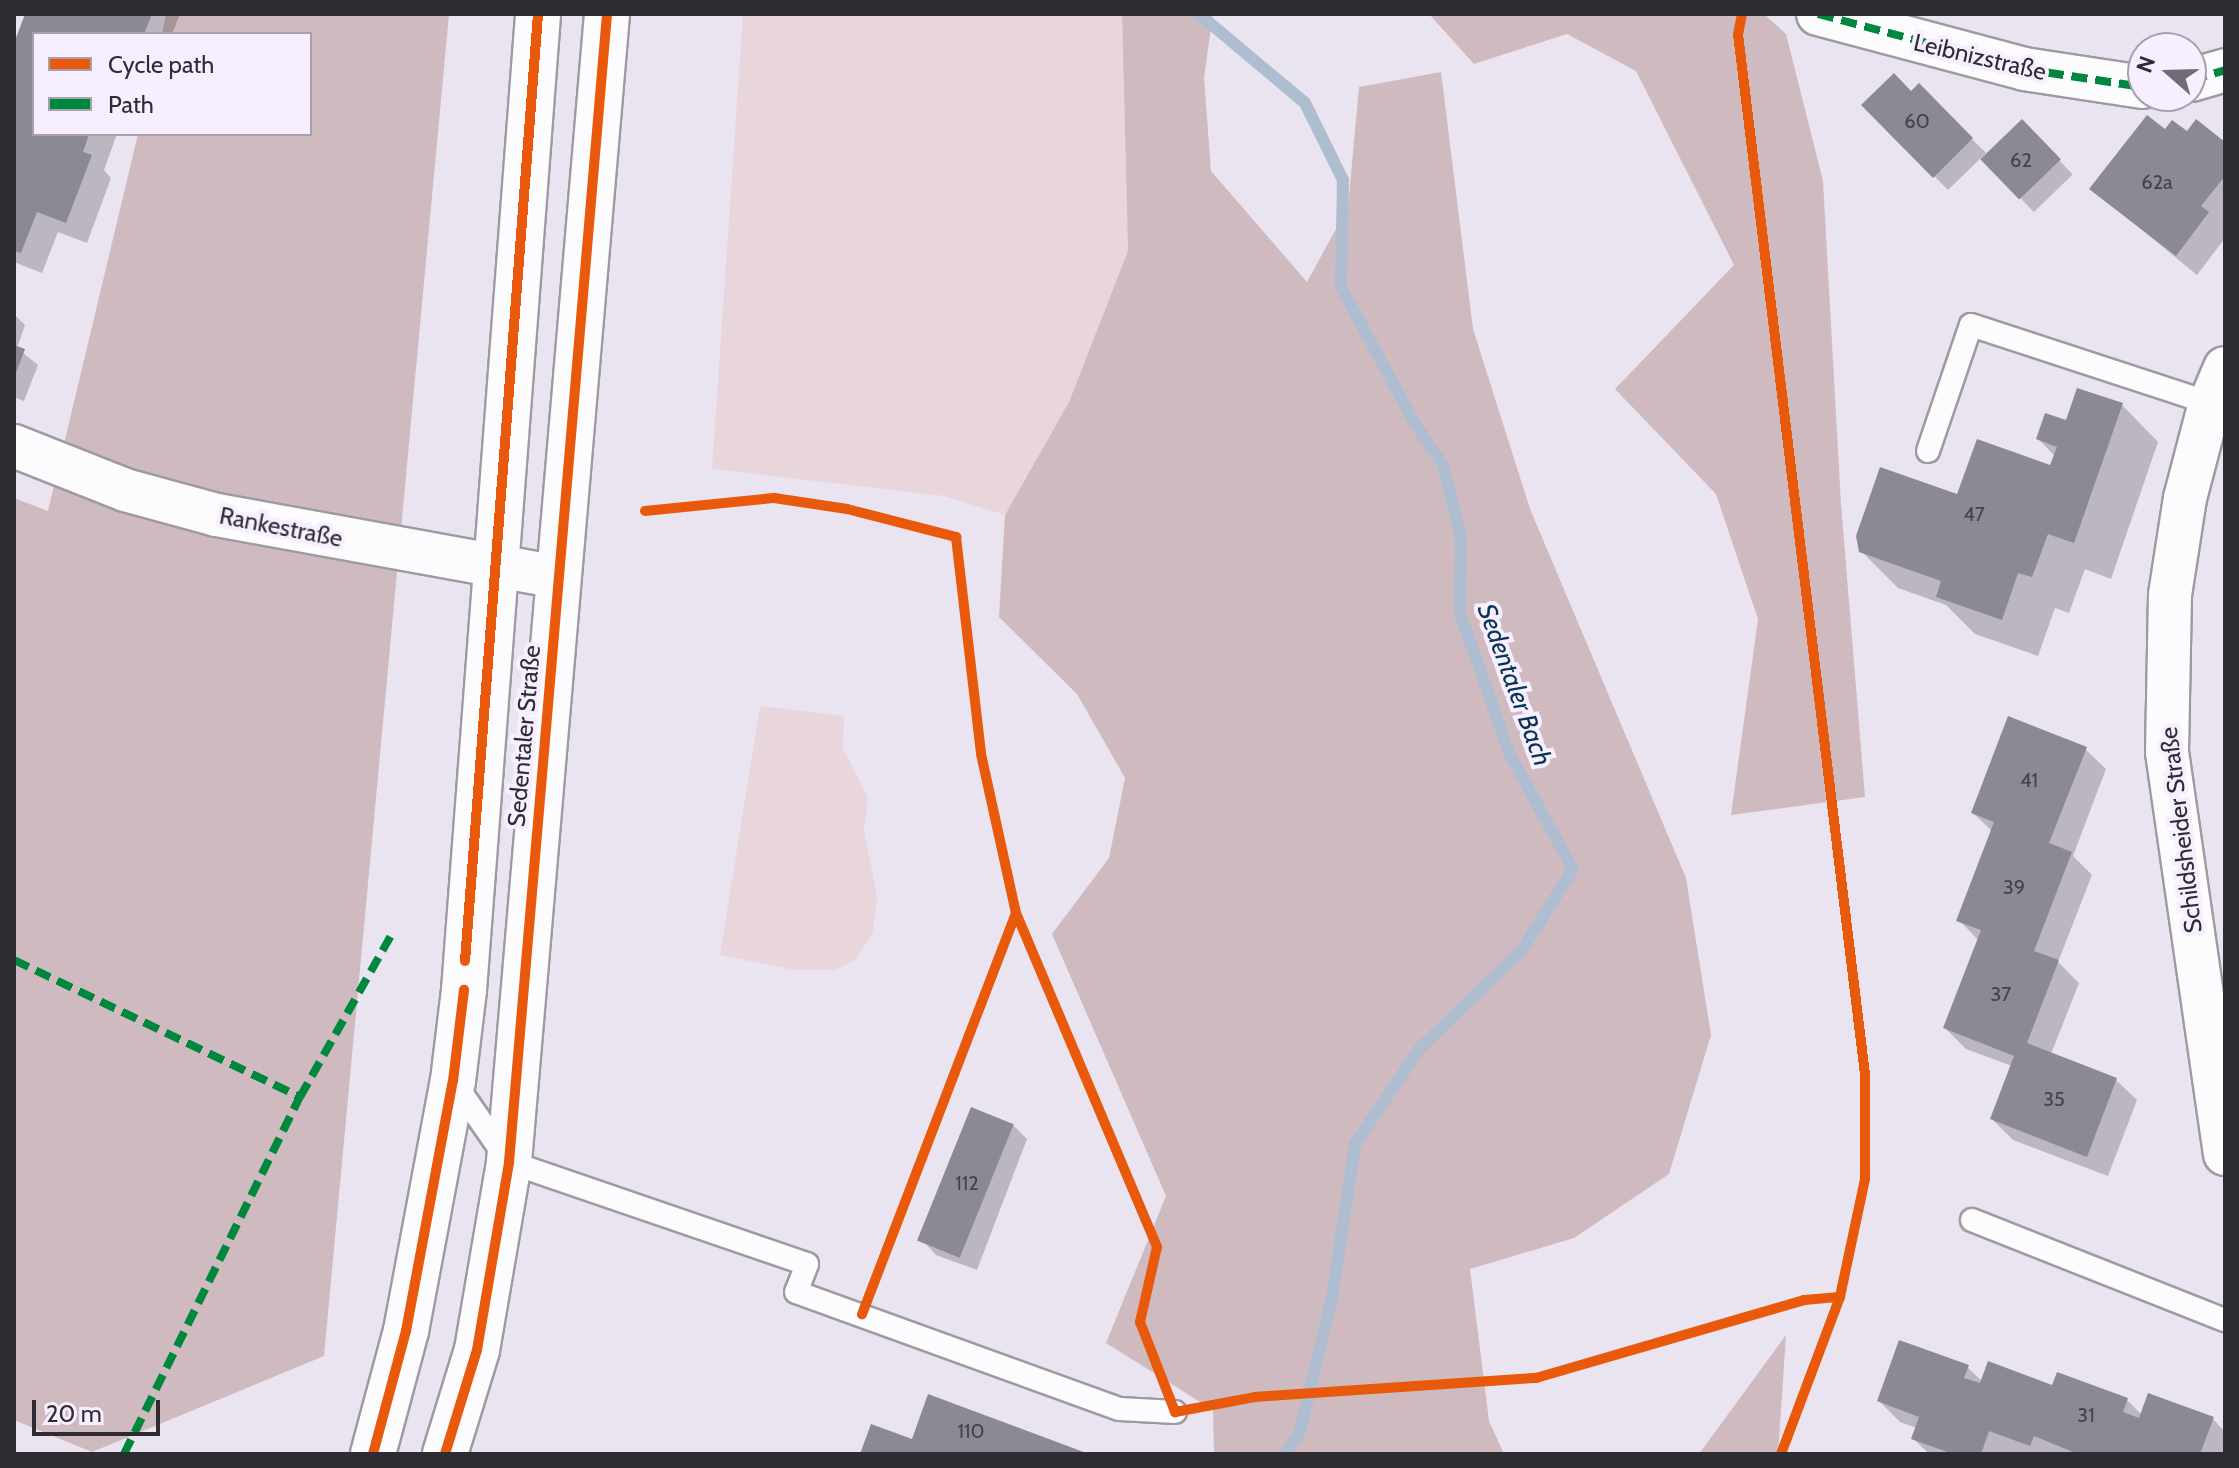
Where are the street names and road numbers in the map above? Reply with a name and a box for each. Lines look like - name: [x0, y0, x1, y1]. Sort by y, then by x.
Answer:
- street label: Leibnizstraße: [1911, 28, 2049, 86]
- street label: Rankestraße: [217, 501, 345, 553]
- street label: Sedentaler Straße: [502, 644, 546, 828]
- street label: Schildsheider Straße: [2154, 725, 2208, 935]

